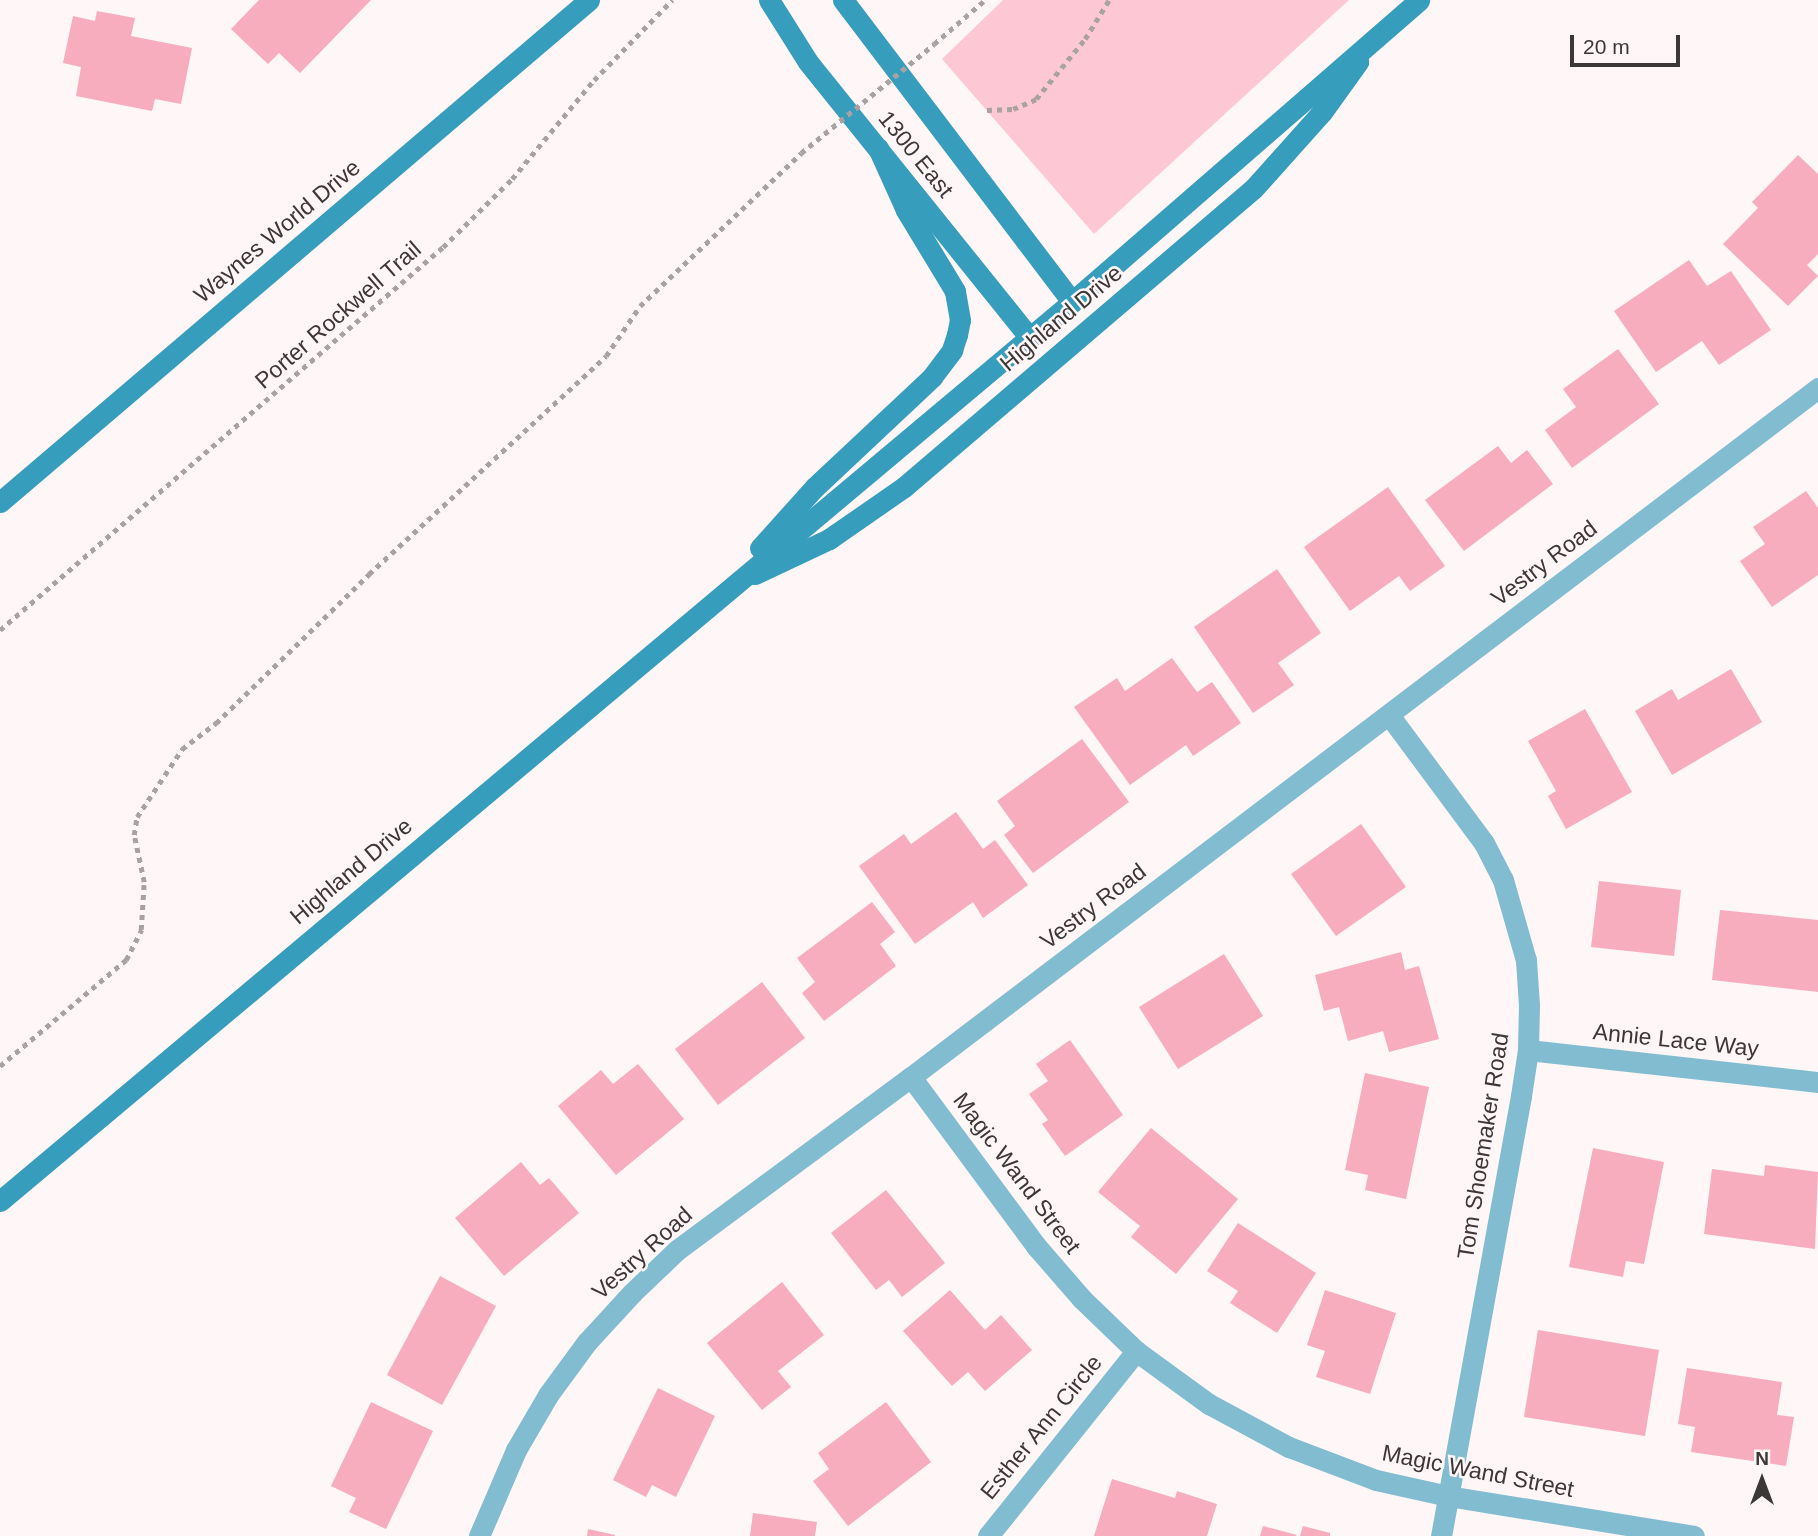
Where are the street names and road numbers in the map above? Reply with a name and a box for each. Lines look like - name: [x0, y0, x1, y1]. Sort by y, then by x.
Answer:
- street label: 1300 East: [873, 105, 959, 203]
- street label: Waynes World Drive: [188, 153, 366, 309]
- street label: Porter Rockwell Trail: [249, 235, 427, 395]
- street label: Highland Drive: [994, 259, 1128, 377]
- street label: Vestry Road: [1486, 514, 1602, 612]
- street label: Highland Drive: [284, 812, 418, 930]
- street label: Vestry Road: [1035, 857, 1151, 955]
- street label: Annie Lace Way: [1592, 1018, 1760, 1062]
- street label: Tom Shoemaker Road: [1451, 1031, 1515, 1261]
- street label: Magic Wand Street: [947, 1087, 1087, 1259]
- street label: Vestry Road: [586, 1201, 698, 1305]
- street label: Esther Ann Circle: [974, 1349, 1108, 1505]
- street label: Magic Wand Street: [1380, 1439, 1576, 1503]

